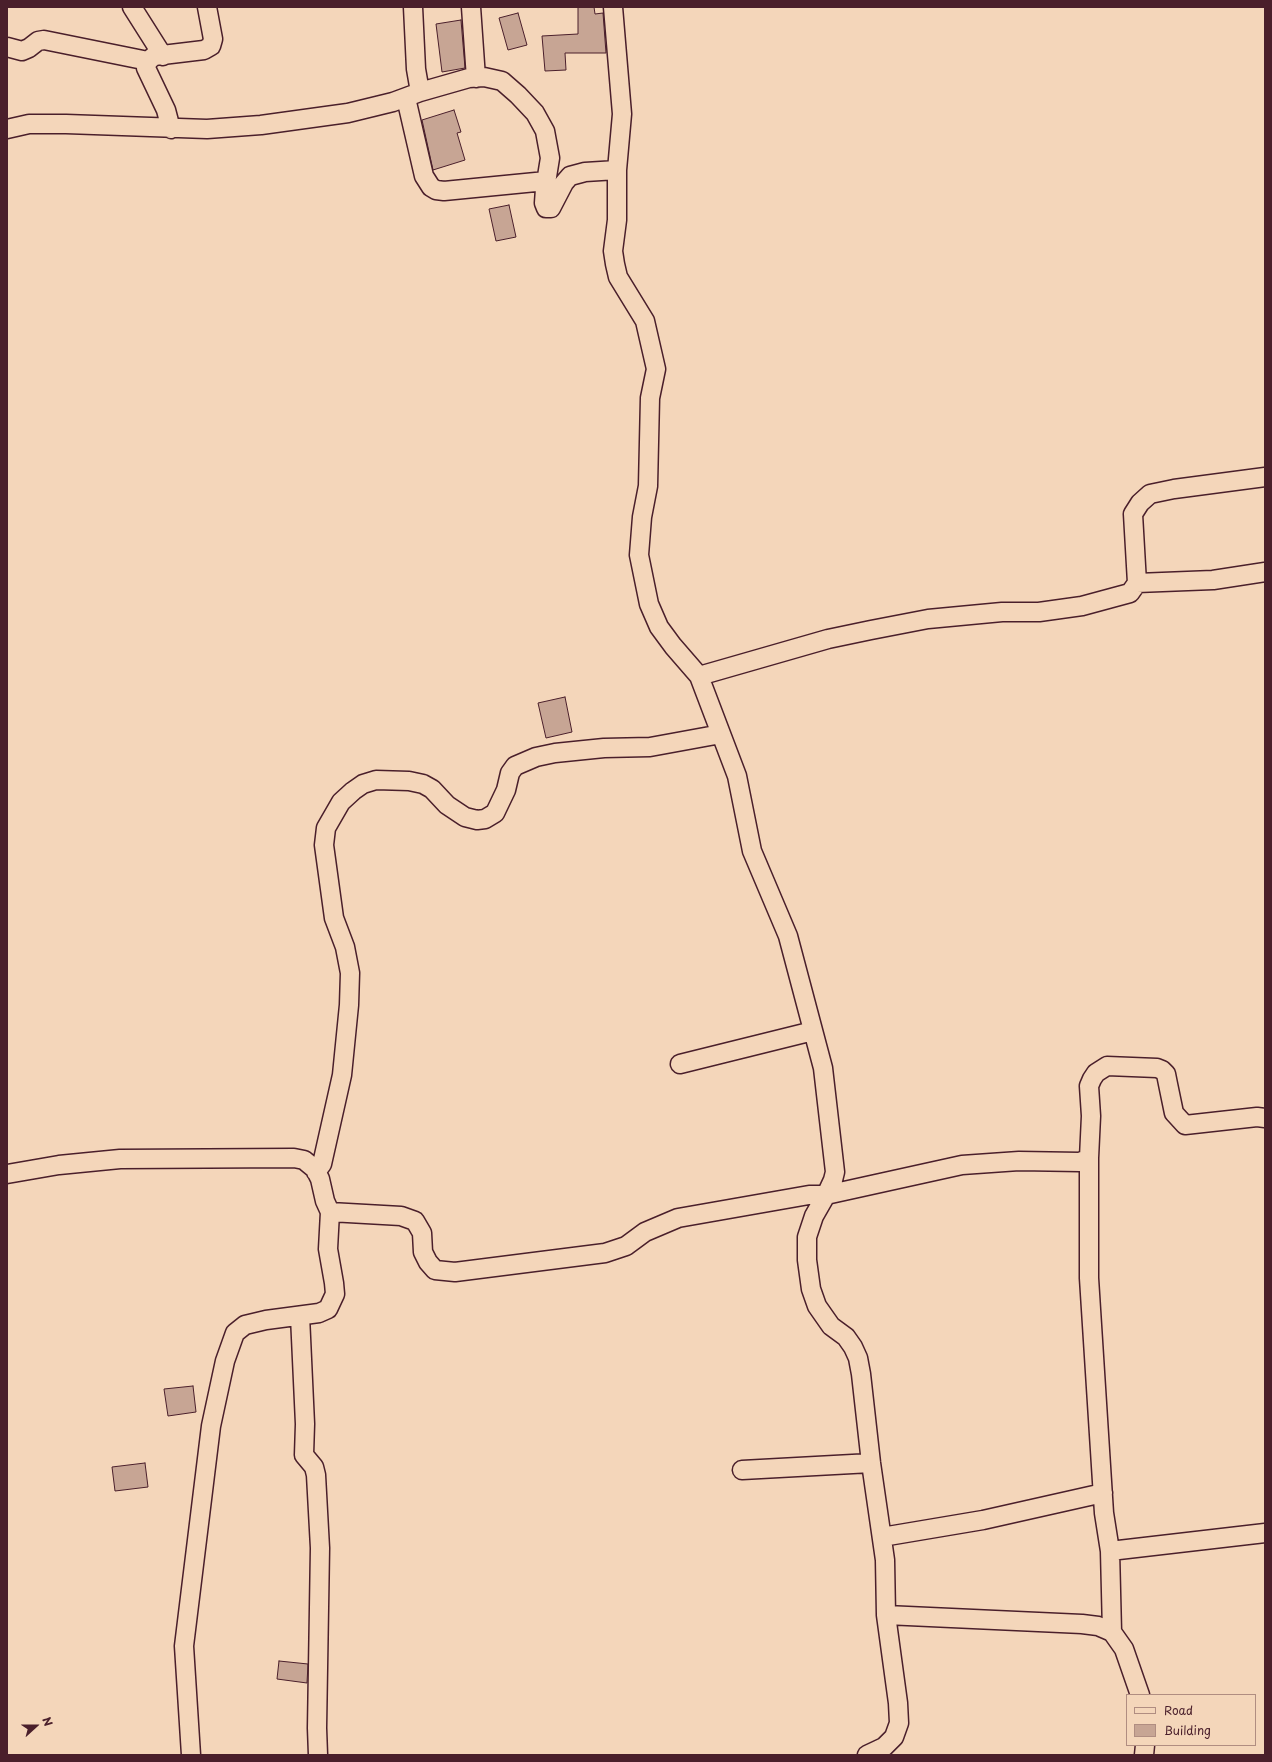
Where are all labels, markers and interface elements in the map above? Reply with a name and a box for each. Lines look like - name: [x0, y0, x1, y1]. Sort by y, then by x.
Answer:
- legend: [1126, 1694, 1256, 1746]
- text: Road: [1164, 1701, 1193, 1719]
- north arrow: [16, 1706, 56, 1746]
- text: N: [38, 1714, 57, 1729]
- text: Building: [1164, 1721, 1211, 1739]

